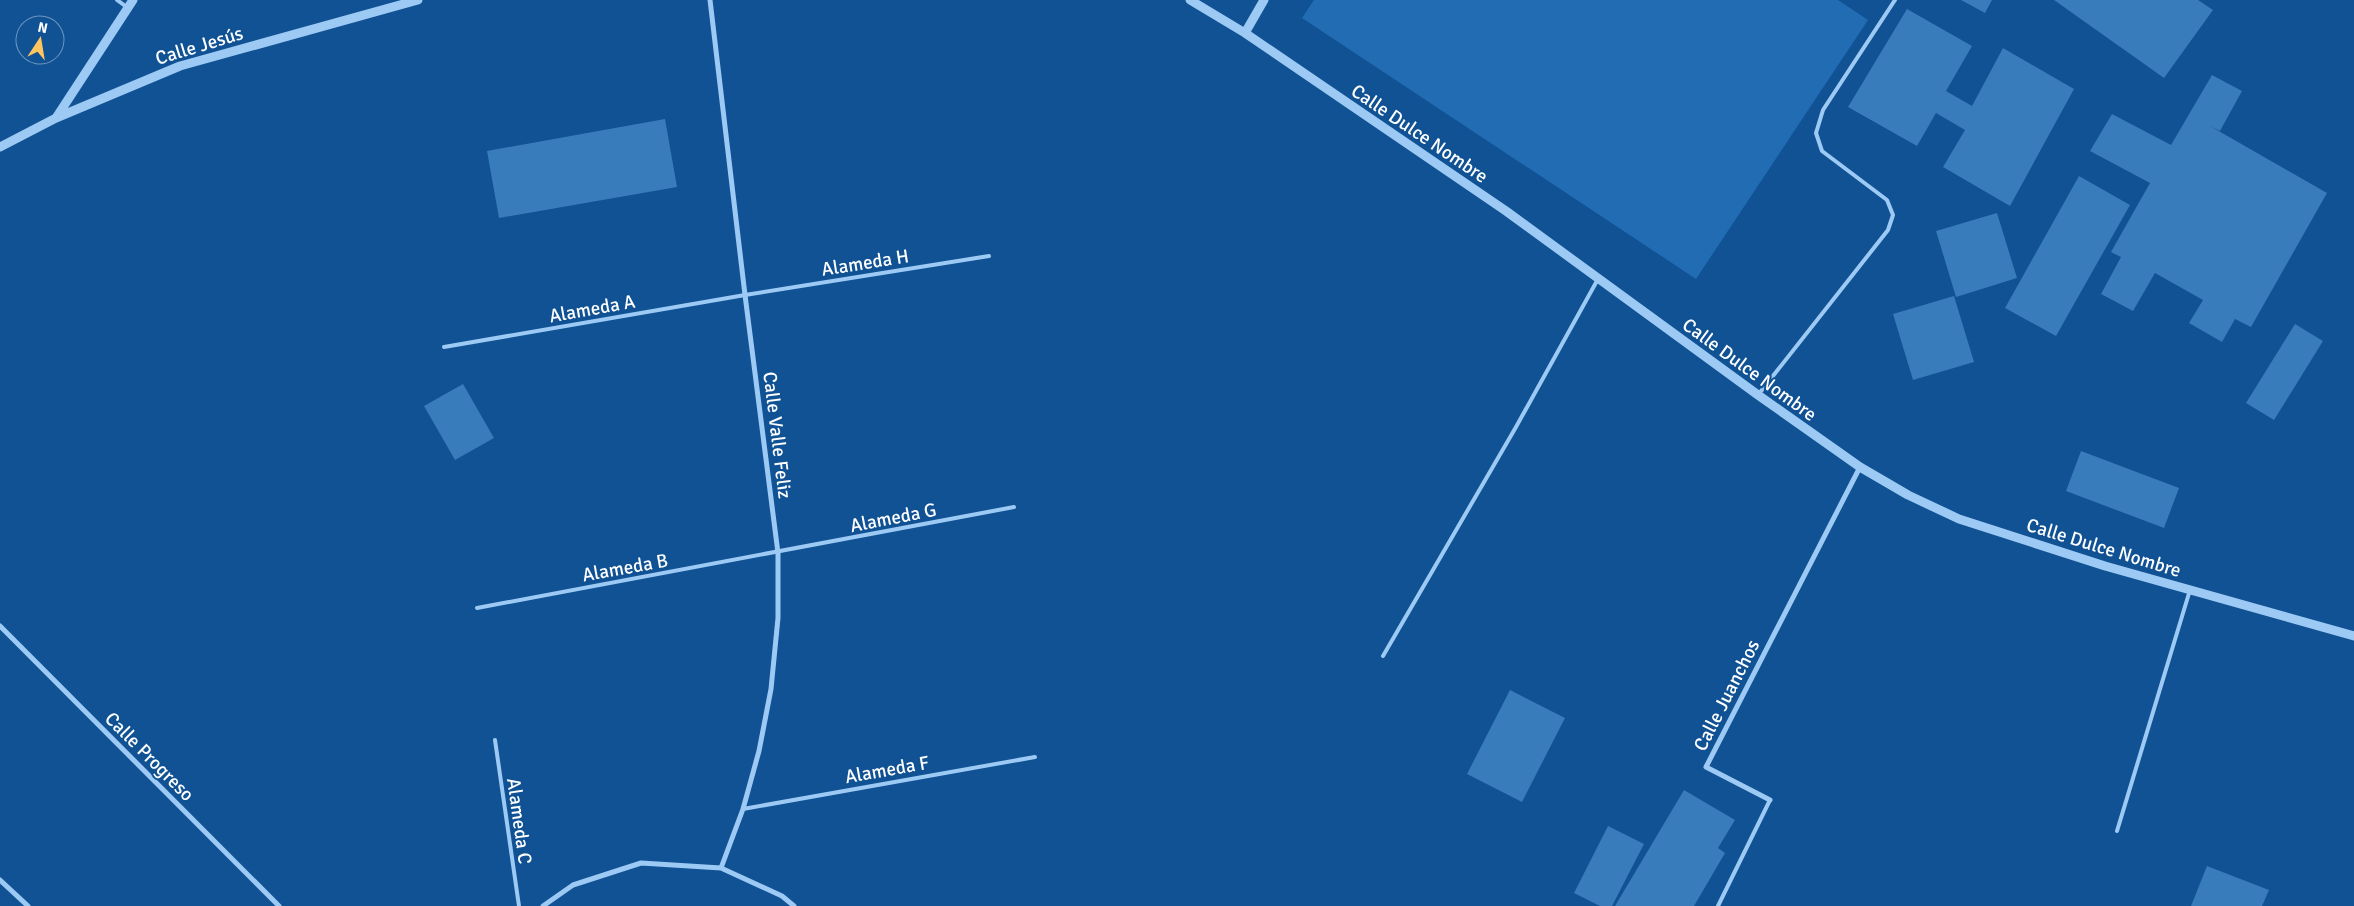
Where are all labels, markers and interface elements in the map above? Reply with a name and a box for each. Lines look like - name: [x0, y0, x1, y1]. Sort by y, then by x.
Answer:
- north arrow: [15, 15, 65, 65]
- text: N: [36, 18, 49, 37]
- street label: Calle Jesús: [153, 21, 246, 71]
- street label: Calle Dulce Nombre: [1346, 79, 1493, 189]
- street label: Alameda H: [820, 244, 911, 282]
- street label: Alameda A: [547, 290, 637, 328]
- street label: Calle Dulce Nombre: [1678, 313, 1821, 427]
- street label: Calle Valle Feliz: [757, 370, 797, 500]
- street label: Alameda G: [848, 498, 938, 538]
- street label: Calle Dulce Nombre: [2024, 513, 2184, 583]
- street label: Alameda B: [580, 549, 670, 587]
- street label: Calle Juanchos: [1689, 636, 1765, 755]
- street label: Calle Progreso: [100, 707, 199, 807]
- street label: Alameda F: [843, 751, 931, 789]
- street label: Alameda C: [501, 777, 537, 866]

